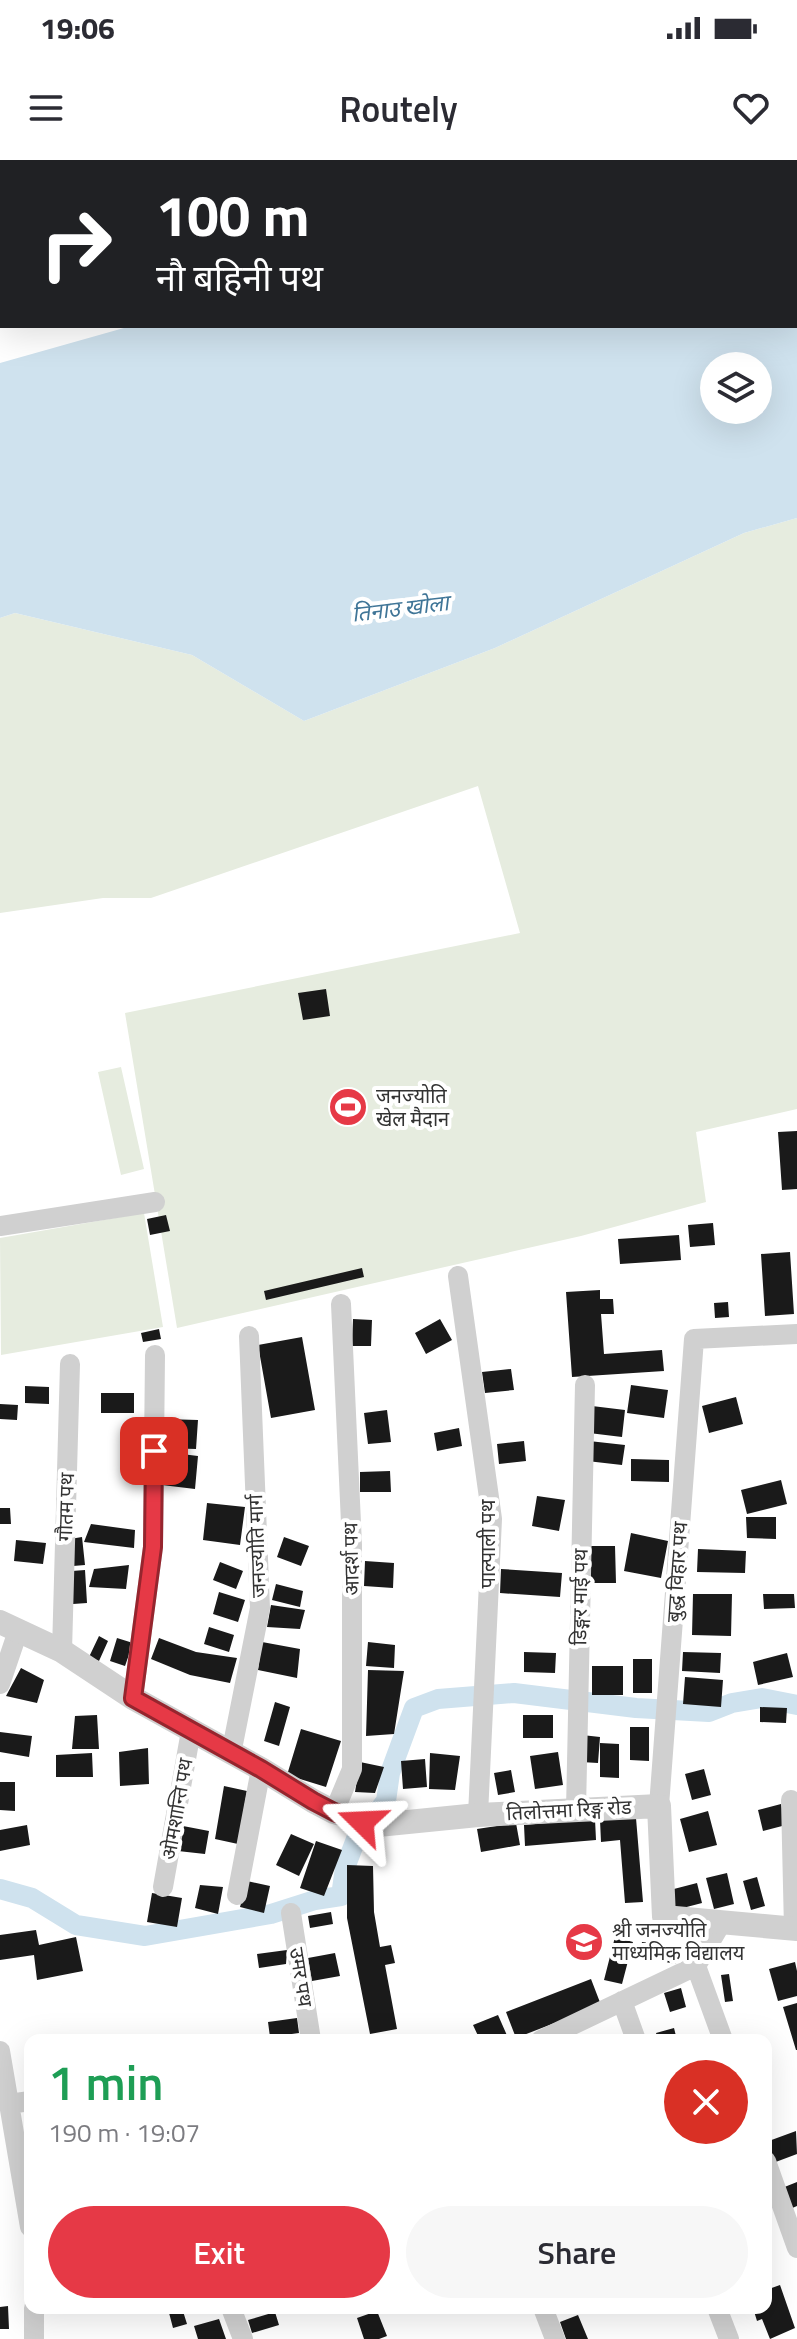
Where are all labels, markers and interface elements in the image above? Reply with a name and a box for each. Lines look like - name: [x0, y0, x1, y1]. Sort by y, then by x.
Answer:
- text: 19:06: [40, 5, 115, 51]
- text: Routely: [339, 81, 458, 136]
- icon: menu: [24, 86, 68, 130]
- icon: heart: [729, 86, 773, 130]
- text: 100 m: [156, 173, 309, 258]
- icon: right: [24, 192, 128, 296]
- text: नौ बहिनी पथ: [156, 250, 323, 305]
- map controls: [700, 352, 772, 424]
- button: layers: [700, 352, 772, 424]
- water label: तिनाउ खोला: [350, 585, 455, 631]
- place label: जनज्योति खेल मैदान: [376, 1080, 450, 1134]
- sports icon: जनज्योति खेल मैदान: [327, 1086, 369, 1128]
- pin: [120, 1417, 188, 1485]
- icon: arrive: [132, 1429, 176, 1473]
- street label: गौतम पथ: [49, 1471, 82, 1542]
- street label: जनज्योति मार्ग: [239, 1493, 274, 1598]
- street label: पाल्पाली पथ: [472, 1498, 503, 1588]
- street label: बुद्ध विहार पथ: [658, 1519, 696, 1623]
- street label: आदर्श पथ: [334, 1521, 367, 1596]
- street label: डिङ्गर माई पथ: [563, 1547, 596, 1646]
- street label: ओमशान्ति पथ: [152, 1755, 201, 1862]
- position arrow: [320, 1780, 404, 1864]
- street label: तिलोत्तमा रिङ्ग रोड: [506, 1791, 633, 1828]
- place label: श्री जनज्योति माध्यमिक विद्यालय: [612, 1914, 745, 1968]
- school or university icon: श्री जनज्योति माध्यमिक विद्यालय: [563, 1921, 605, 1963]
- street label: उमर पथ: [282, 1945, 322, 2010]
- text: 1 min: [48, 2046, 163, 2119]
- button: close: [664, 2060, 748, 2144]
- text: 190 m · 19:07: [48, 2113, 200, 2152]
- button: Exit: [48, 2206, 390, 2298]
- button: Share: [406, 2206, 748, 2298]

